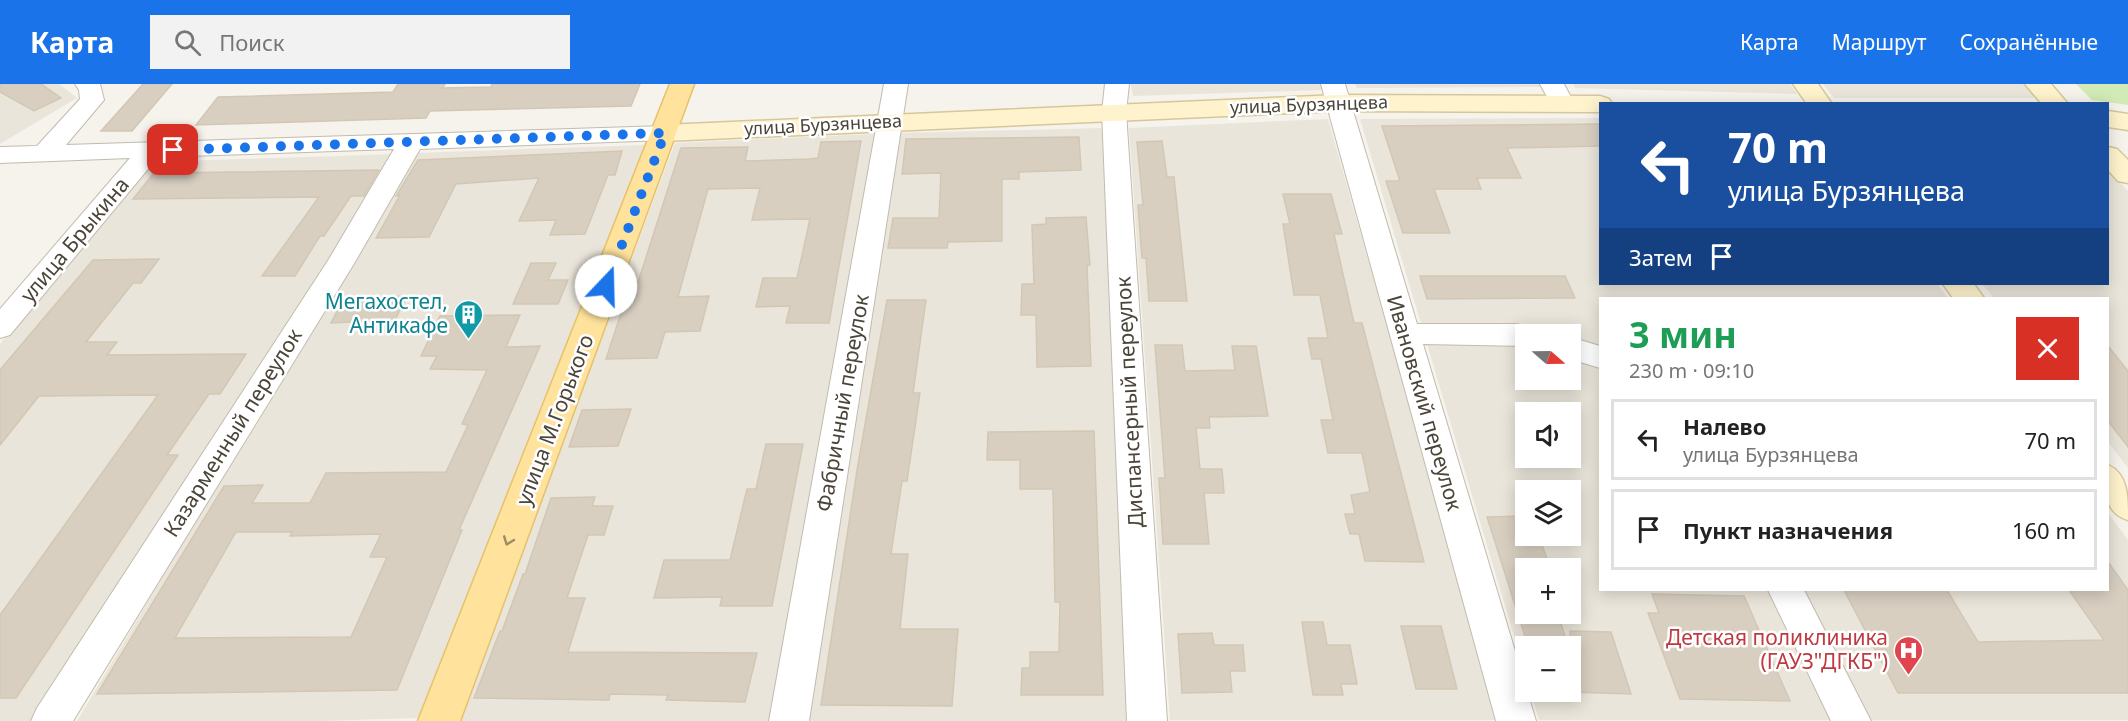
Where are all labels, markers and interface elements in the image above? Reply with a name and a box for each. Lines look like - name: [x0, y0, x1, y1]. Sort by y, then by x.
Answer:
- search box: [150, 15, 570, 69]
- text: Карта: [30, 23, 114, 61]
- icon: search: [171, 26, 204, 59]
- text: Поиск: [219, 27, 285, 57]
- text: Карта: [1740, 28, 1799, 56]
- text: Маршрут: [1832, 28, 1927, 56]
- text: Сохранённые: [1960, 28, 2098, 56]
- street label: улица Бурзянцева: [1230, 89, 1388, 119]
- street label: улица Бурзянцева: [743, 108, 902, 140]
- text: 70 m: [1728, 118, 1828, 175]
- pin: [147, 124, 198, 175]
- icon: left: [1629, 126, 1707, 204]
- icon: arrive: [156, 133, 189, 166]
- street label: улица Брыкина: [14, 171, 135, 308]
- text: улица Бурзянцева: [1728, 172, 1965, 209]
- icon: arrive: [1705, 240, 1738, 273]
- text: Затем: [1629, 242, 1693, 272]
- position arrow: [574, 254, 638, 318]
- street label: Диспансерный переулок: [1108, 276, 1150, 528]
- place label: Мегахостел, Антикафе: [325, 287, 448, 339]
- street label: Фабричный переулок: [809, 292, 875, 514]
- street label: Ивановский переулок: [1381, 292, 1469, 514]
- building icon: Мегахостел, Антикафе: [453, 298, 485, 340]
- text: 3 мин: [1629, 310, 1737, 359]
- button: close: [2016, 317, 2079, 380]
- street label: Казарменный переулок: [156, 323, 308, 542]
- north arrow: [1515, 324, 1581, 390]
- map controls: [1515, 324, 1581, 702]
- street label: улица М.Горького: [509, 330, 600, 509]
- text: 230 m · 09:10: [1629, 357, 1754, 384]
- button: sound: [1515, 402, 1581, 468]
- text: Налево: [1683, 411, 1766, 441]
- icon: left: [1632, 423, 1665, 456]
- text: 70 m: [2025, 425, 2076, 455]
- text: улица Бурзянцева: [1683, 441, 1859, 468]
- button: layers: [1515, 480, 1581, 546]
- icon: arrive: [1632, 513, 1665, 546]
- text: Пункт назначения: [1683, 515, 1893, 545]
- text: 160 m: [2012, 515, 2076, 545]
- one-way arrow: [503, 535, 515, 546]
- button: +: [1515, 558, 1581, 624]
- place label: Детская поликлиника (ГАУЗ"ДГКБ"): [1666, 623, 1888, 675]
- hospital icon: Детская поликлиника (ГАУЗ"ДГКБ"): [1893, 634, 1925, 676]
- button: −: [1515, 636, 1581, 702]

